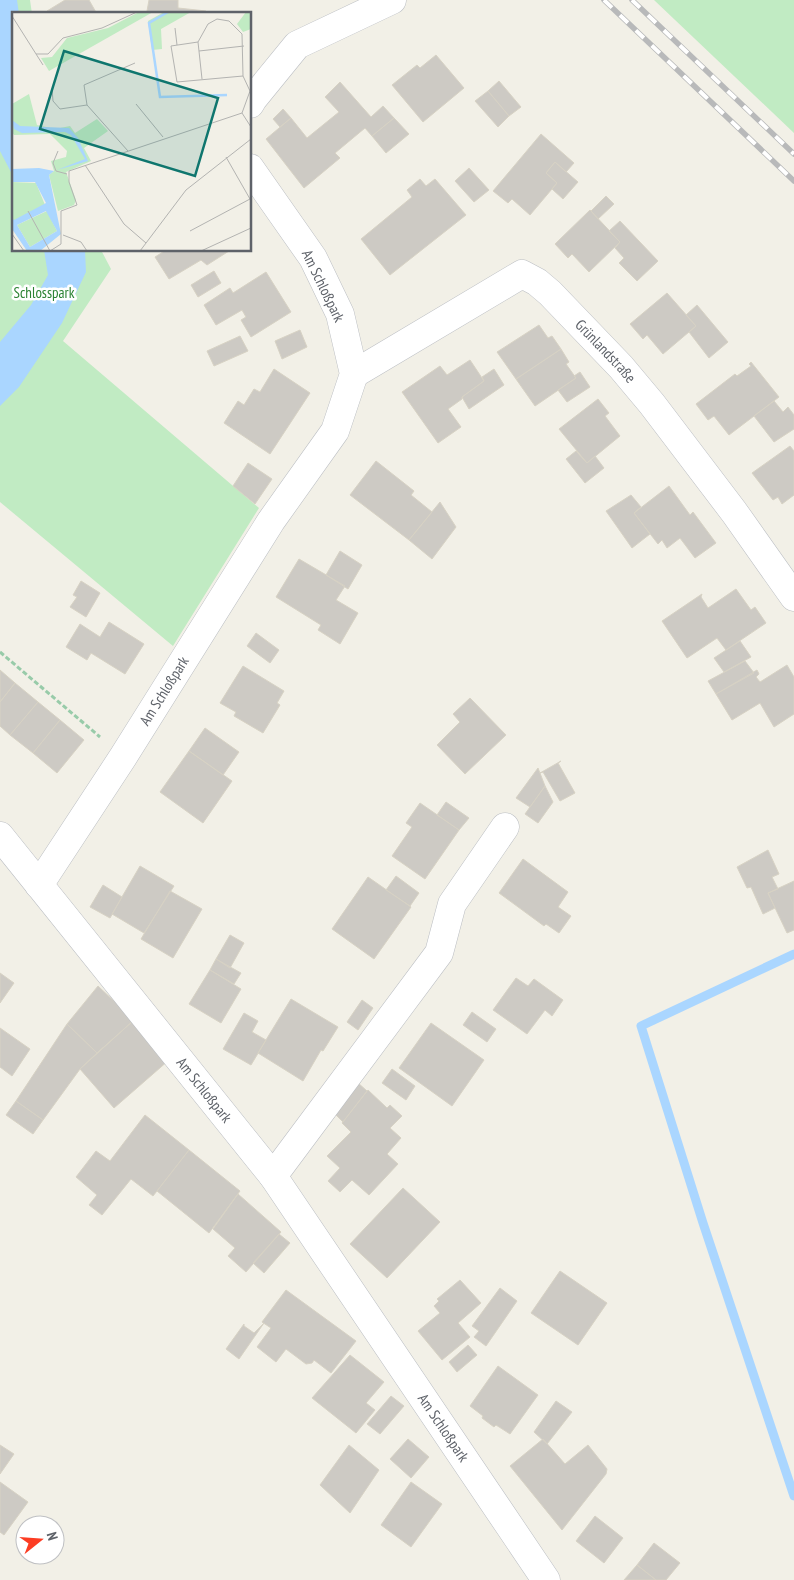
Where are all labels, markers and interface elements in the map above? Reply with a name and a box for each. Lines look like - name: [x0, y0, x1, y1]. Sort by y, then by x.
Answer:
- inset map: [12, 12, 251, 251]
- street label: Am Schloßpark: [298, 246, 349, 325]
- park label: Schlosspark: [14, 283, 75, 302]
- street label: Grünlandstraße: [571, 315, 640, 387]
- street label: Am Schloßpark: [135, 652, 193, 729]
- street label: Am Schloßpark: [173, 1053, 237, 1126]
- street label: Am Schloßpark: [414, 1390, 473, 1465]
- north arrow: [15, 1515, 65, 1565]
- text: N: [43, 1530, 62, 1542]

